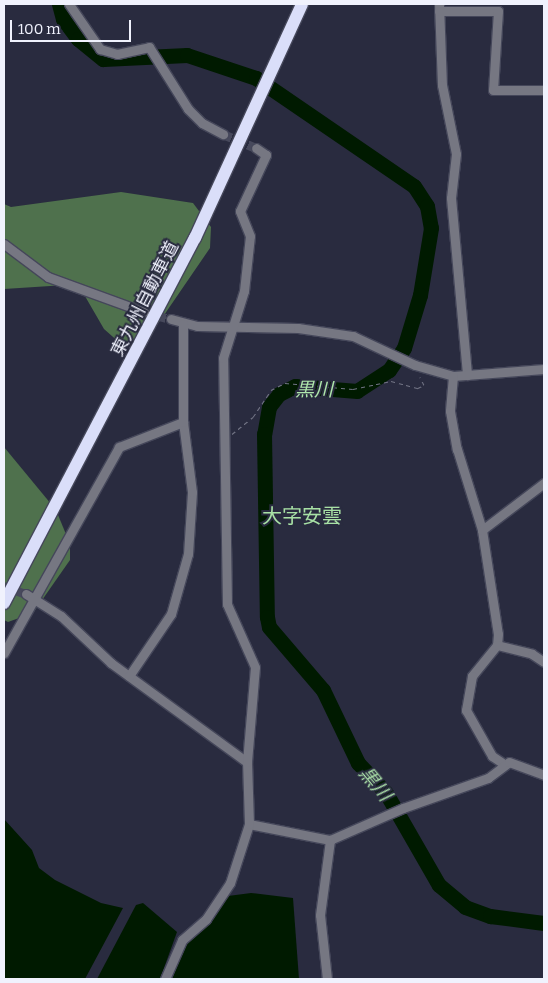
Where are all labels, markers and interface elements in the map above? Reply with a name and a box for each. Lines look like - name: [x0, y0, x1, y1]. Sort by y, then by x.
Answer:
- scale bar: [12, 10, 134, 42]
- text: 100 m: [18, 20, 61, 38]
- street label: 東九州自動車道: [107, 238, 183, 360]
- water label: 黒川: [295, 379, 333, 401]
- district label: 大字安雲: [262, 504, 342, 528]
- water label: 黒川: [354, 762, 396, 806]

